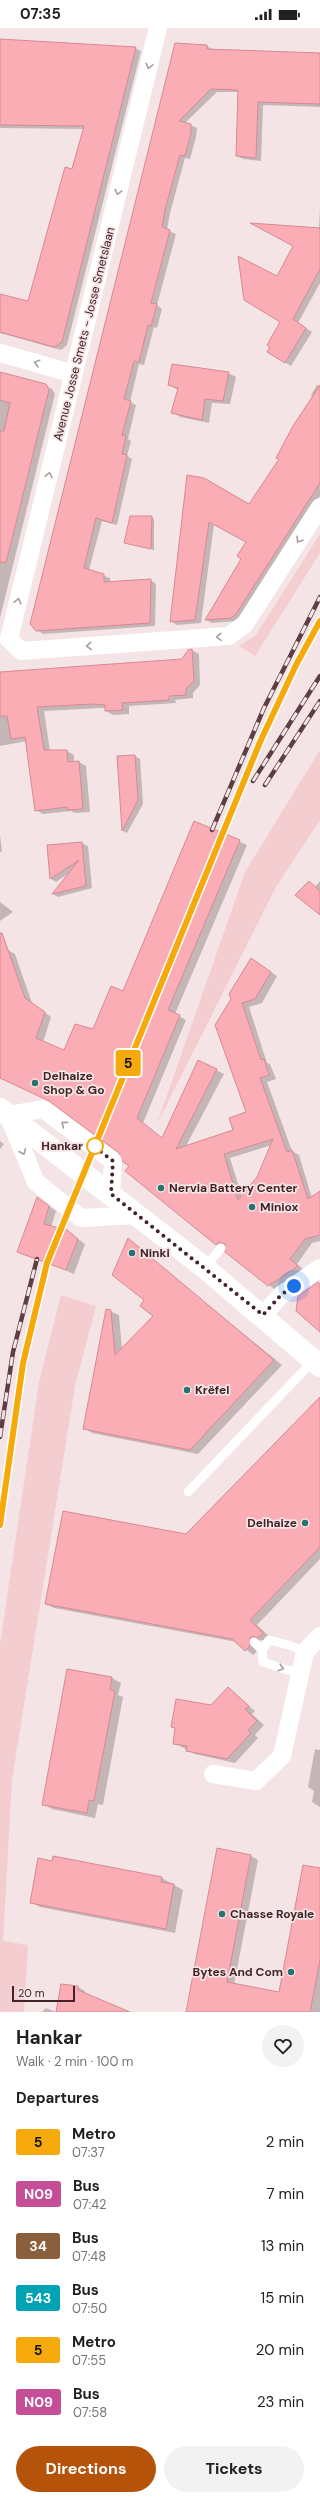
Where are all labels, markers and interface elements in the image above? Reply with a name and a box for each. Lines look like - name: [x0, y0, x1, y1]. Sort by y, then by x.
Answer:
- text: 07:35: [20, 4, 61, 24]
- one-way arrow: [145, 63, 153, 69]
- one-way arrow: [114, 188, 123, 195]
- street label: Avenue Josse Smets - Josse Smetslaan: [50, 225, 118, 443]
- one-way arrow: [34, 360, 40, 368]
- one-way arrow: [45, 472, 53, 478]
- one-way arrow: [296, 536, 304, 543]
- one-way arrow: [13, 598, 22, 605]
- one-way arrow: [216, 632, 222, 641]
- one-way arrow: [86, 642, 92, 651]
- line badge: 5: [115, 1050, 141, 1076]
- text: 5: [124, 1054, 132, 1072]
- place label: Delhaize Shop & Go: [43, 1068, 105, 1098]
- marker: Delhaize Shop & Go: [30, 1078, 40, 1088]
- one-way arrow: [61, 1122, 68, 1129]
- marker: Hankar: [86, 1137, 104, 1155]
- place label: Hankar: [41, 1138, 83, 1154]
- one-way arrow: [18, 1148, 26, 1155]
- place label: Nervia Battery Center: [169, 1180, 298, 1196]
- marker: Nervia Battery Center: [156, 1183, 166, 1193]
- place label: Miniox: [260, 1199, 299, 1215]
- marker: Miniox: [247, 1202, 257, 1212]
- place label: Ninki: [140, 1245, 170, 1261]
- marker: Ninki: [127, 1248, 137, 1258]
- your location: [284, 1276, 304, 1296]
- place label: Krëfel: [195, 1382, 230, 1398]
- marker: Krëfel: [182, 1385, 192, 1395]
- place label: Delhaize: [247, 1515, 297, 1531]
- marker: Delhaize: [300, 1518, 310, 1528]
- one-way arrow: [277, 1663, 284, 1672]
- place label: Chasse Royale: [230, 1906, 314, 1922]
- marker: Chasse Royale: [217, 1909, 227, 1919]
- place label: Bytes And Com: [193, 1964, 283, 1980]
- marker: Bytes And Com: [286, 1967, 296, 1977]
- scale bar: [12, 1984, 75, 2003]
- text: 20 m: [18, 1986, 44, 2000]
- text: Hankar: [16, 2025, 82, 2050]
- button: heart: [262, 2025, 304, 2067]
- text: Walk · 2 min · 100 m: [16, 2053, 133, 2070]
- text: Departures: [16, 2088, 99, 2108]
- text: Metro: [72, 2124, 116, 2144]
- text: 2 min: [266, 2132, 304, 2152]
- text: 5: [34, 2133, 42, 2151]
- text: 07:37: [72, 2144, 105, 2161]
- text: Bus: [73, 2176, 100, 2196]
- text: 7 min: [266, 2184, 304, 2204]
- text: N09: [24, 2185, 53, 2203]
- text: 07:42: [73, 2196, 107, 2213]
- text: Bus: [72, 2228, 99, 2248]
- text: 13 min: [261, 2236, 304, 2256]
- text: 34: [29, 2237, 47, 2255]
- text: 07:48: [72, 2248, 106, 2265]
- text: Bus: [72, 2280, 99, 2300]
- text: 15 min: [261, 2288, 304, 2308]
- text: 543: [25, 2289, 51, 2307]
- text: 07:50: [72, 2300, 107, 2317]
- text: Metro: [72, 2332, 116, 2352]
- text: 20 min: [256, 2340, 304, 2360]
- text: 5: [34, 2341, 42, 2359]
- text: 07:55: [72, 2352, 106, 2369]
- text: Bus: [73, 2384, 100, 2404]
- text: 23 min: [257, 2392, 304, 2412]
- text: N09: [24, 2393, 53, 2411]
- text: 07:58: [73, 2404, 107, 2421]
- button: Directions: [16, 2446, 156, 2492]
- button: Tickets: [164, 2446, 304, 2492]

